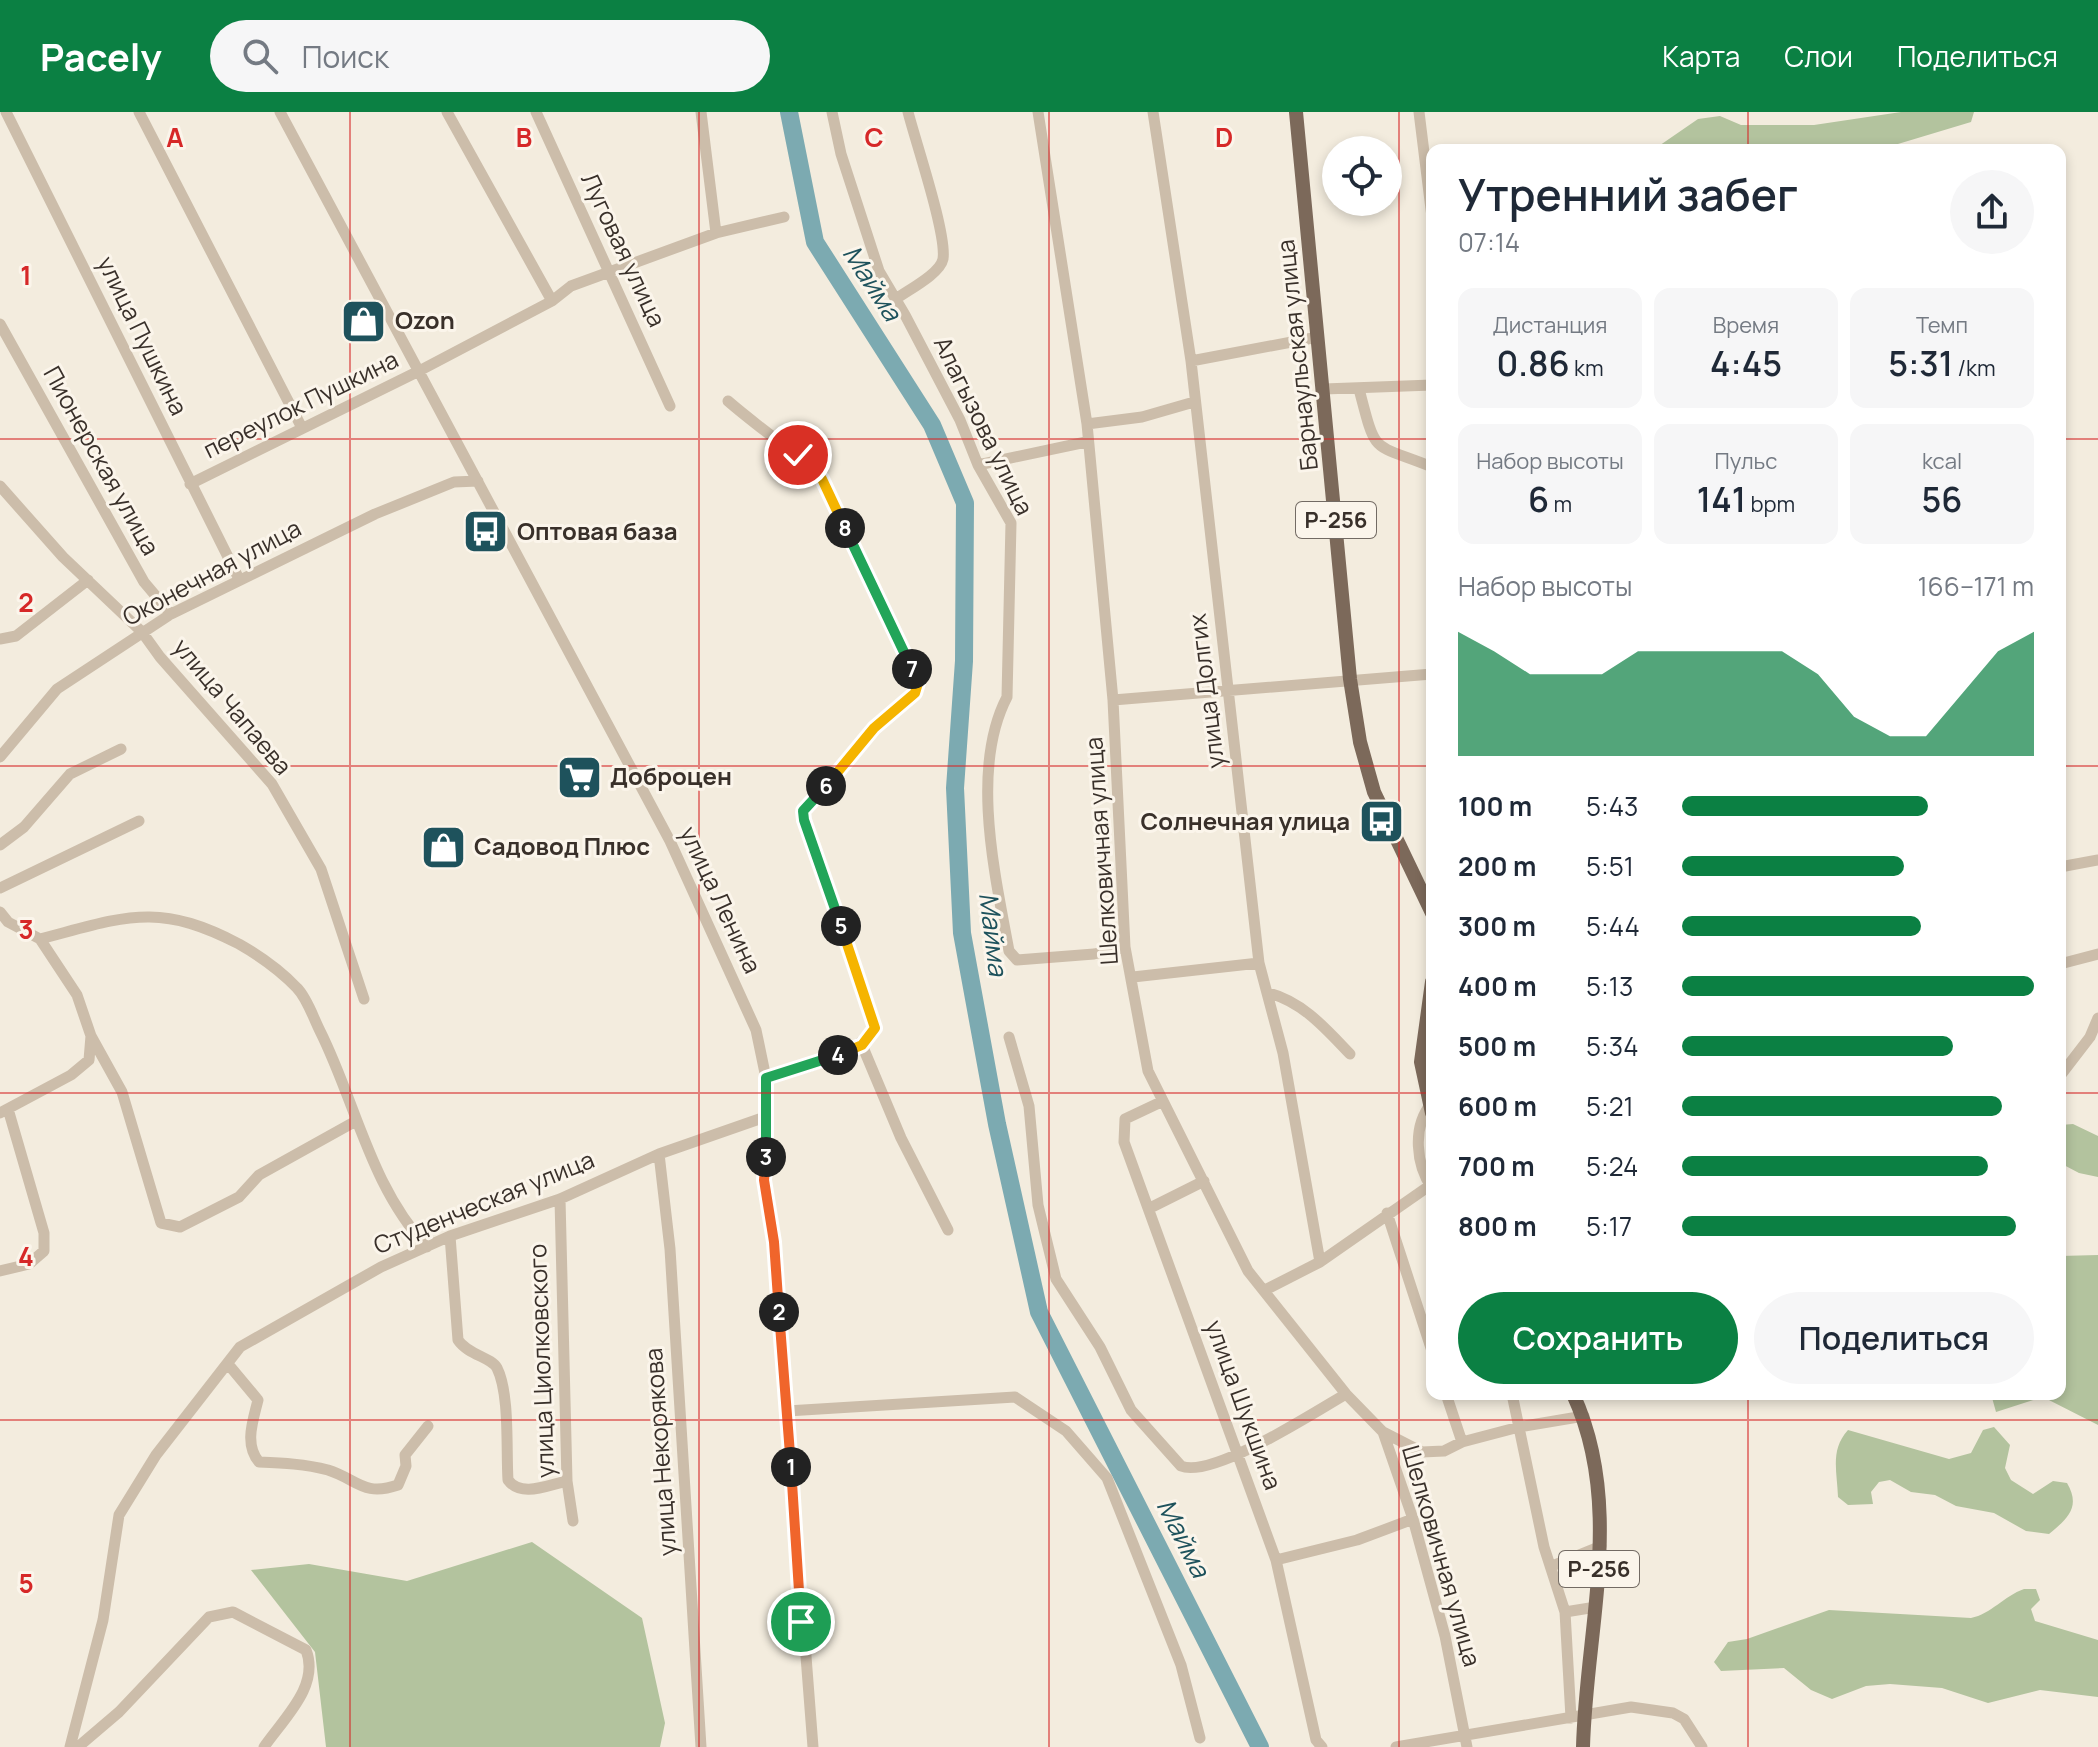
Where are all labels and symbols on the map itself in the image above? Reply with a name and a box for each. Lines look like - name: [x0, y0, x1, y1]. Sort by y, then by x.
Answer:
- text: A: [166, 119, 184, 155]
- text: B: [516, 119, 532, 155]
- text: C: [864, 119, 884, 155]
- text: D: [1215, 119, 1233, 155]
- street label: Луговая улица: [574, 167, 675, 332]
- water label: Майма: [835, 238, 912, 329]
- street label: Барнаульская улица: [1268, 238, 1325, 472]
- street label: улица Пушкина: [91, 250, 196, 420]
- text: 1: [20, 257, 32, 293]
- shop icon: Ozon: [340, 297, 388, 345]
- place label: Ozon: [395, 303, 455, 336]
- street label: Алагызова улица: [927, 331, 1042, 520]
- street label: переулок Пушкина: [197, 342, 403, 465]
- street label: Пионерская улица: [37, 360, 168, 561]
- pin: [764, 421, 832, 489]
- road number: Р-256: [1296, 502, 1376, 538]
- bus stop icon: Оптовая база: [462, 508, 510, 556]
- pin: 8: [825, 508, 865, 548]
- street label: Оконечная улица: [116, 511, 306, 633]
- place label: Оптовая база: [517, 514, 677, 547]
- text: 2: [18, 584, 34, 620]
- street label: улица Долгих: [1180, 612, 1231, 771]
- street label: улица Чапаева: [166, 631, 300, 781]
- pin: 7: [892, 649, 932, 689]
- street label: Шелковичная улица: [1076, 736, 1125, 966]
- supermarket icon: Доброцен: [555, 753, 603, 801]
- place label: Доброцен: [610, 759, 732, 792]
- pin: 6: [806, 766, 846, 806]
- bus stop icon: Солнечная улица: [1357, 798, 1405, 846]
- place label: Солнечная улица: [1141, 804, 1350, 837]
- street label: улица Ленина: [673, 820, 770, 978]
- shop icon: Садовод Плюс: [419, 823, 467, 871]
- place label: Садовод Плюс: [474, 829, 650, 862]
- water label: Майма: [971, 890, 1017, 979]
- pin: 5: [821, 906, 861, 946]
- text: 3: [18, 911, 34, 947]
- pin: 4: [818, 1035, 858, 1075]
- pin: 3: [746, 1137, 786, 1177]
- street label: Студенческая улица: [368, 1142, 599, 1261]
- text: 4: [18, 1238, 34, 1274]
- street label: улица Циолковского: [520, 1243, 561, 1479]
- pin: 2: [759, 1292, 799, 1332]
- street label: улица Шукшина: [1198, 1315, 1290, 1494]
- street label: улица Некорякова: [636, 1347, 683, 1557]
- street label: Шелковичная улица: [1395, 1441, 1490, 1670]
- pin: 1: [771, 1447, 811, 1487]
- water label: Майма: [1149, 1492, 1220, 1584]
- road number: Р-256: [1559, 1551, 1639, 1587]
- text: 5: [18, 1565, 34, 1601]
- pin: [767, 1588, 835, 1656]

